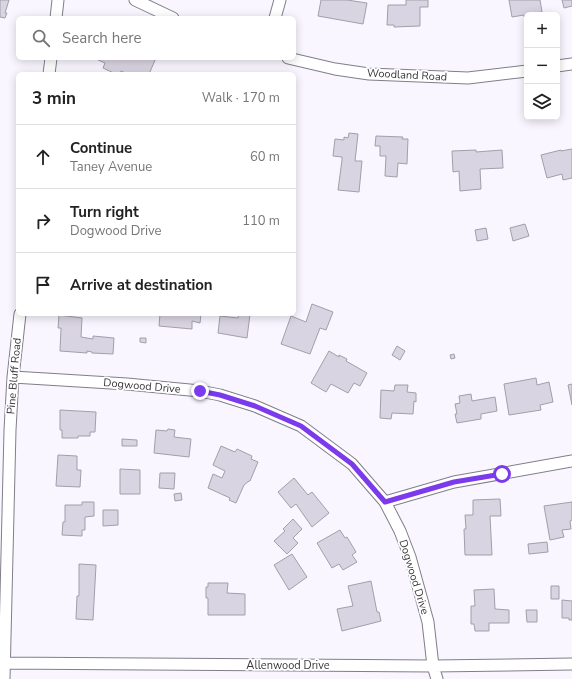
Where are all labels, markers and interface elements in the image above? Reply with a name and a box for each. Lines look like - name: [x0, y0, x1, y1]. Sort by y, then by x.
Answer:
- map controls: [524, 12, 560, 120]
- button: +: [524, 12, 560, 48]
- search box: [16, 16, 296, 60]
- icon: search: [30, 27, 52, 49]
- text: Search here: [62, 28, 142, 48]
- button: −: [524, 48, 560, 84]
- street label: Woodland Road: [367, 65, 447, 85]
- button: layers: [524, 84, 560, 120]
- text: 3 min: [32, 87, 76, 110]
- text: Walk · 170 m: [202, 89, 280, 107]
- text: Continue: [70, 138, 132, 158]
- icon: ahead: [32, 146, 54, 168]
- text: 60 m: [250, 148, 280, 166]
- text: Taney Avenue: [70, 158, 152, 176]
- text: Turn right: [70, 202, 139, 222]
- icon: right: [32, 210, 54, 232]
- text: 110 m: [242, 212, 280, 230]
- text: Dogwood Drive: [70, 222, 162, 240]
- icon: arrive: [32, 274, 54, 296]
- text: Arrive at destination: [70, 275, 213, 295]
- street label: Pine Bluff Road: [3, 337, 25, 415]
- street label: Dogwood Drive: [103, 375, 181, 397]
- route end: [191, 382, 209, 400]
- route start: [493, 465, 511, 483]
- street label: Dogwood Drive: [396, 538, 433, 616]
- street label: Allenwood Drive: [246, 658, 330, 673]

